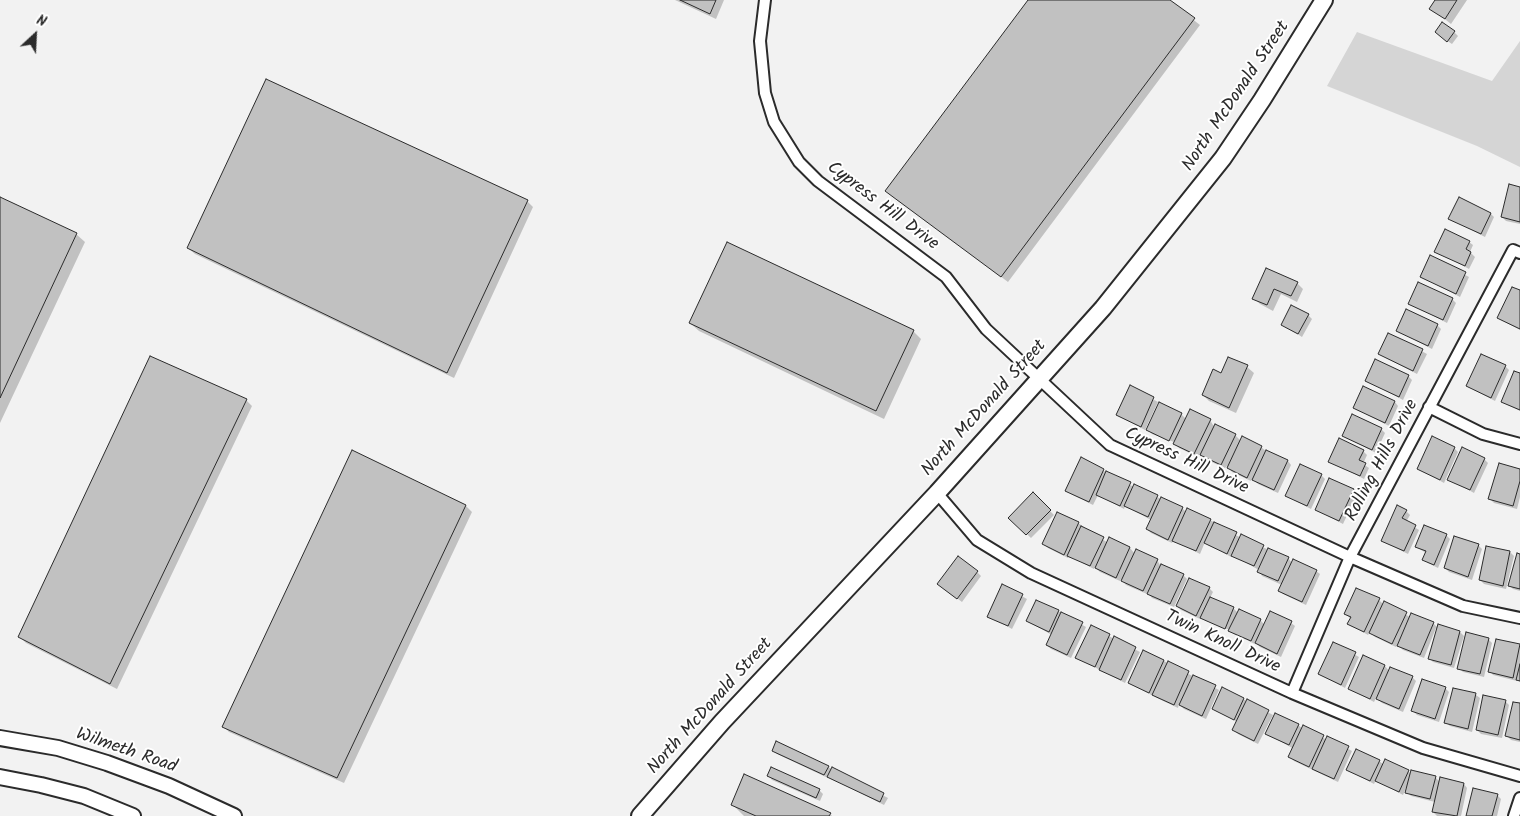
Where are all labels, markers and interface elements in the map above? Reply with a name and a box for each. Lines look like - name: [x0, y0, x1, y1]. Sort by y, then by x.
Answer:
- north arrow: [10, 10, 60, 60]
- text: N: [33, 10, 50, 33]
- street label: North McDonald Street: [1179, 18, 1295, 176]
- street label: Cypress Hill Drive: [822, 158, 942, 256]
- street label: North McDonald Street: [918, 336, 1052, 482]
- street label: Rolling Hills Drive: [1342, 396, 1424, 526]
- street label: Cypress Hill Drive: [1121, 424, 1251, 500]
- street label: Twin Knoll Drive: [1161, 607, 1283, 679]
- street label: North McDonald Street: [644, 634, 778, 780]
- street label: Wilmeth Road: [73, 725, 179, 779]

